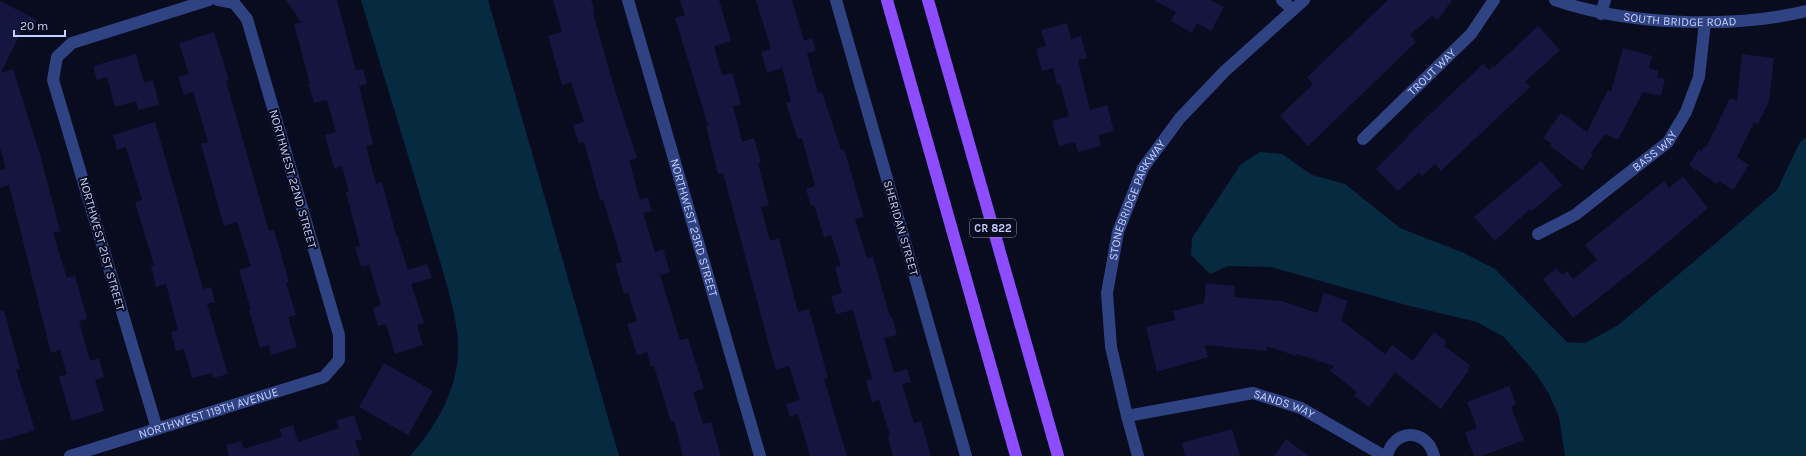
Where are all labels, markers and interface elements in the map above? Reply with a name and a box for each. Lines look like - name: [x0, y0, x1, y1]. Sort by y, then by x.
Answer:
- street label: SOUTH BRIDGE ROAD: [1622, 9, 1737, 29]
- scale bar: [14, 12, 65, 38]
- text: 20 m: [20, 19, 48, 33]
- street label: TROUT WAY: [1405, 45, 1459, 98]
- street label: NORTHWEST 22ND STREET: [266, 108, 320, 250]
- street label: BASS WAY: [1629, 128, 1680, 174]
- street label: STONEBRIDGE PARKWAY: [1106, 137, 1169, 262]
- street label: NORTHWEST 23RD STREET: [667, 157, 721, 298]
- street label: NORTHWEST 21ST STREET: [76, 176, 128, 312]
- street label: SHERIDAN STREET: [881, 179, 921, 277]
- road number: CR 822: [970, 219, 1016, 237]
- street label: NORTHWEST 119TH AVENUE: [137, 385, 280, 441]
- street label: SANDS WAY: [1252, 387, 1318, 422]

